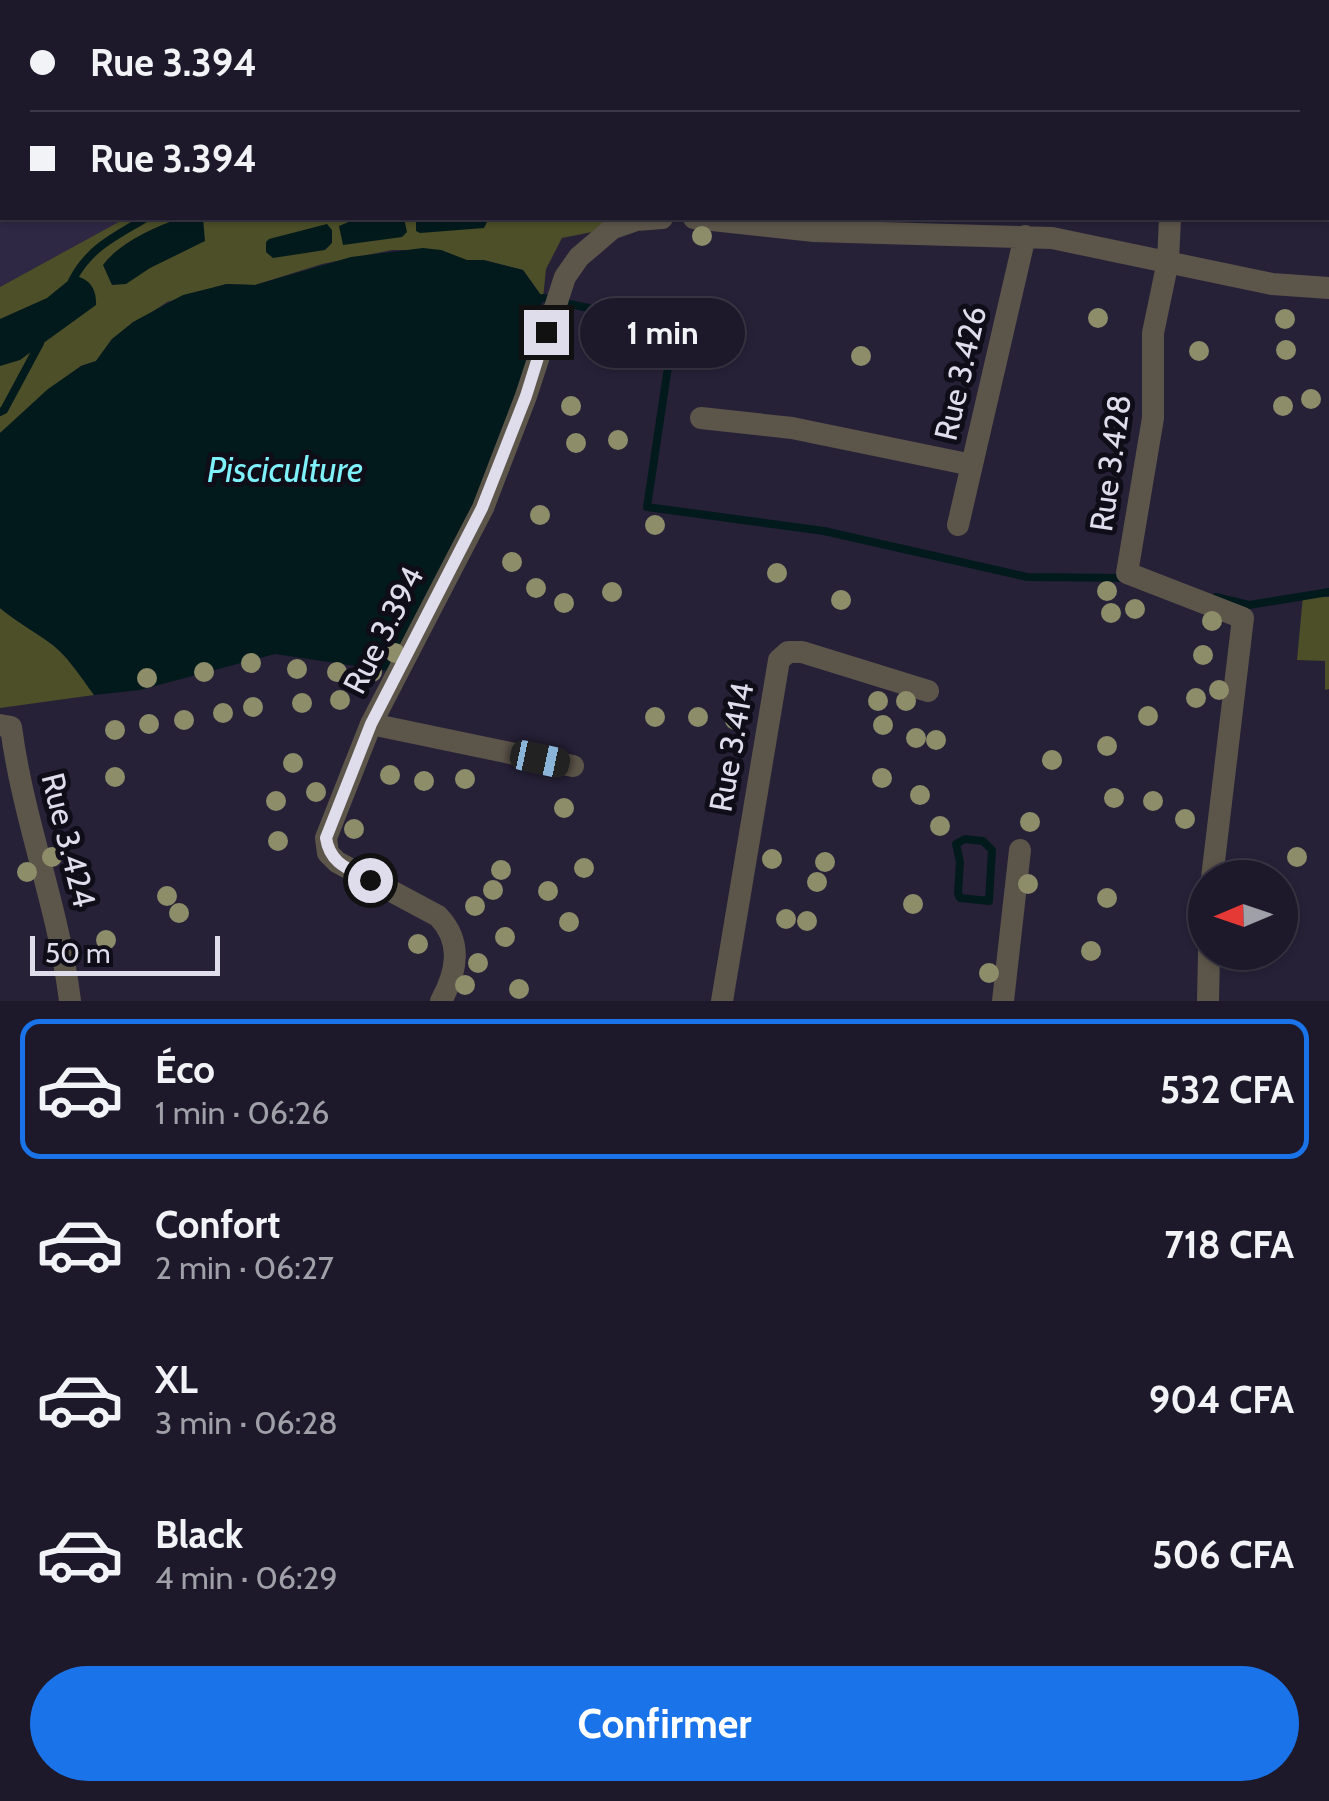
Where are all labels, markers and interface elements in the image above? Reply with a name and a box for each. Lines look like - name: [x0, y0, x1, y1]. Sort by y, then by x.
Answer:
- text: Rue 3.394: [90, 39, 257, 86]
- text: Rue 3.394: [90, 135, 257, 182]
- callout: 1 min: [581, 297, 746, 367]
- street label: Rue 3.426: [926, 302, 994, 444]
- route end: [524, 310, 569, 355]
- text: 1 min: [626, 313, 699, 352]
- street label: Rue 3.428: [1081, 392, 1139, 534]
- water label: Pisciculture: [207, 448, 363, 491]
- street label: Rue 3.394: [334, 560, 432, 700]
- street label: Rue 3.414: [700, 679, 762, 815]
- car: [508, 738, 572, 780]
- street label: Rue 3.424: [34, 769, 104, 911]
- route start: [348, 858, 393, 903]
- north arrow: [1188, 860, 1298, 970]
- map controls: [1188, 860, 1298, 970]
- scale bar: [30, 931, 220, 976]
- text: 50 m: [45, 936, 111, 970]
- icon: car: [35, 1044, 125, 1134]
- text: Éco: [155, 1046, 215, 1093]
- text: 532 CFA: [1160, 1066, 1294, 1113]
- text: 1 min · 06:26: [155, 1093, 330, 1132]
- icon: car: [35, 1199, 125, 1289]
- text: Confort: [155, 1201, 280, 1248]
- text: 718 CFA: [1164, 1221, 1294, 1268]
- text: 2 min · 06:27: [155, 1248, 334, 1287]
- icon: car: [35, 1354, 125, 1444]
- text: XL: [155, 1356, 198, 1403]
- text: 904 CFA: [1149, 1376, 1294, 1423]
- text: 3 min · 06:28: [155, 1403, 338, 1442]
- icon: car: [35, 1509, 125, 1599]
- text: Black: [155, 1511, 243, 1558]
- text: 506 CFA: [1152, 1531, 1294, 1578]
- text: 4 min · 06:29: [155, 1558, 338, 1597]
- button: Confirmer: [30, 1666, 1299, 1781]

